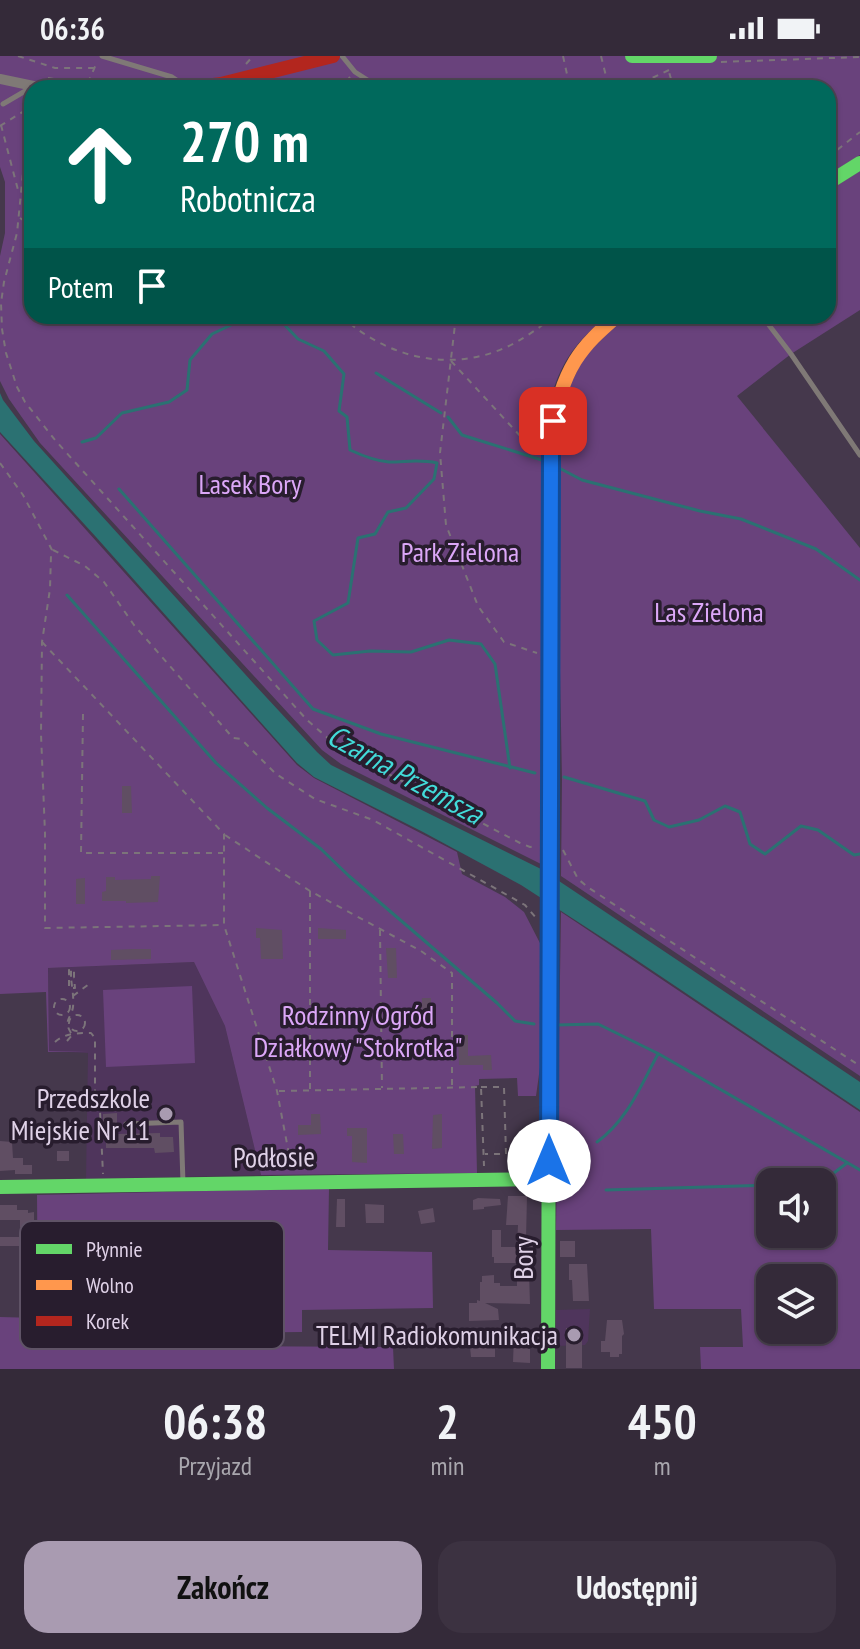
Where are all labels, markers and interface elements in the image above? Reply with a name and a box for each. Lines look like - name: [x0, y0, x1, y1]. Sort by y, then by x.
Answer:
- text: 06:36: [40, 9, 105, 48]
- text: 270 m: [180, 105, 309, 177]
- icon: ahead: [48, 112, 152, 216]
- text: Robotnicza: [180, 175, 316, 222]
- icon: arrive: [130, 264, 174, 308]
- text: Potem: [48, 267, 114, 306]
- pin: [519, 387, 587, 455]
- icon: arrive: [531, 399, 575, 443]
- park label: Lasek Bory: [198, 465, 302, 502]
- park label: Park Zielona: [401, 533, 519, 570]
- park label: Las Zielona: [654, 593, 764, 630]
- water label: Czarna Przemsza: [321, 715, 492, 833]
- park label: Rodzinny Ogród Działkowy "Stokrotka": [253, 996, 463, 1065]
- place label: Przedszkole Miejskie Nr 11: [11, 1079, 150, 1148]
- marker: Przedszkole Miejskie Nr 11: [157, 1105, 175, 1123]
- position arrow: [507, 1119, 591, 1203]
- street label: Podłosie: [233, 1137, 315, 1176]
- map controls: [756, 1168, 836, 1344]
- button: sound: [756, 1168, 836, 1248]
- legend: [20, 1221, 284, 1349]
- text: Płynnie: [86, 1235, 143, 1263]
- street label: Bory: [504, 1236, 541, 1280]
- button: layers: [756, 1264, 836, 1344]
- text: Wolno: [86, 1271, 134, 1299]
- text: Korek: [86, 1307, 130, 1335]
- place label: TELMI Radiokomunikacja: [316, 1316, 558, 1353]
- marker: TELMI Radiokomunikacja: [565, 1326, 583, 1344]
- text: 06:38: [163, 1390, 267, 1452]
- text: 2: [436, 1390, 459, 1452]
- text: 450: [628, 1390, 697, 1452]
- text: Przyjazd: [178, 1449, 252, 1482]
- text: min: [430, 1449, 464, 1482]
- text: m: [654, 1449, 671, 1482]
- button: Zakończ: [24, 1541, 422, 1633]
- button: Udostępnij: [438, 1541, 836, 1633]

